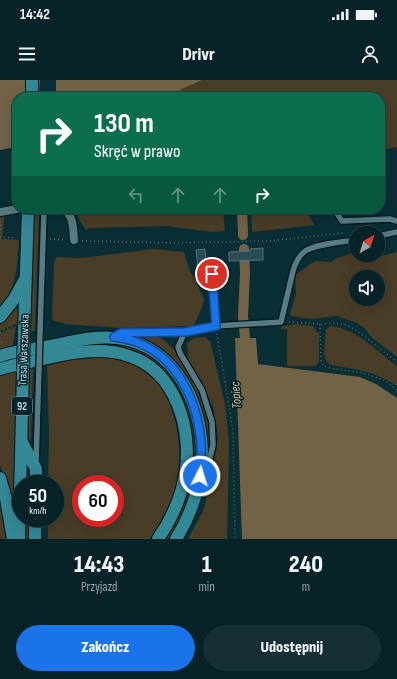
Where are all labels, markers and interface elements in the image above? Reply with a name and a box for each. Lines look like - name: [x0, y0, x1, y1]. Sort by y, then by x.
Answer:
- text: 14:42: [20, 5, 50, 24]
- icon: menu: [16, 43, 38, 65]
- icon: person: [359, 43, 381, 65]
- text: Drivr: [182, 44, 215, 65]
- text: 130 m: [94, 107, 154, 140]
- icon: right: [28, 108, 80, 160]
- text: Skręć w prawo: [94, 141, 180, 162]
- icon: left: [125, 184, 147, 206]
- icon: ahead: [167, 184, 189, 206]
- icon: ahead: [209, 184, 231, 206]
- icon: right: [251, 184, 273, 206]
- north arrow: [349, 226, 385, 262]
- map controls: [349, 226, 385, 306]
- pin: [195, 257, 229, 291]
- icon: arrive: [201, 263, 223, 285]
- button: sound: [349, 270, 385, 306]
- street label: Trasa Warszawska: [15, 314, 33, 386]
- water label: Topiec: [227, 380, 245, 409]
- road number: 92: [12, 397, 32, 415]
- position arrow: [179, 455, 221, 497]
- speed limit sign: 60: [72, 475, 124, 527]
- text: 50: [29, 484, 47, 508]
- text: km/h: [29, 505, 47, 517]
- text: 14:43: [74, 550, 124, 579]
- text: 1: [202, 550, 211, 579]
- text: 240: [289, 550, 323, 579]
- text: Przyjazd: [81, 579, 117, 595]
- text: min: [198, 579, 215, 595]
- text: m: [302, 579, 310, 595]
- button: Zakończ: [16, 625, 195, 671]
- button: Udostępnij: [203, 625, 381, 671]

